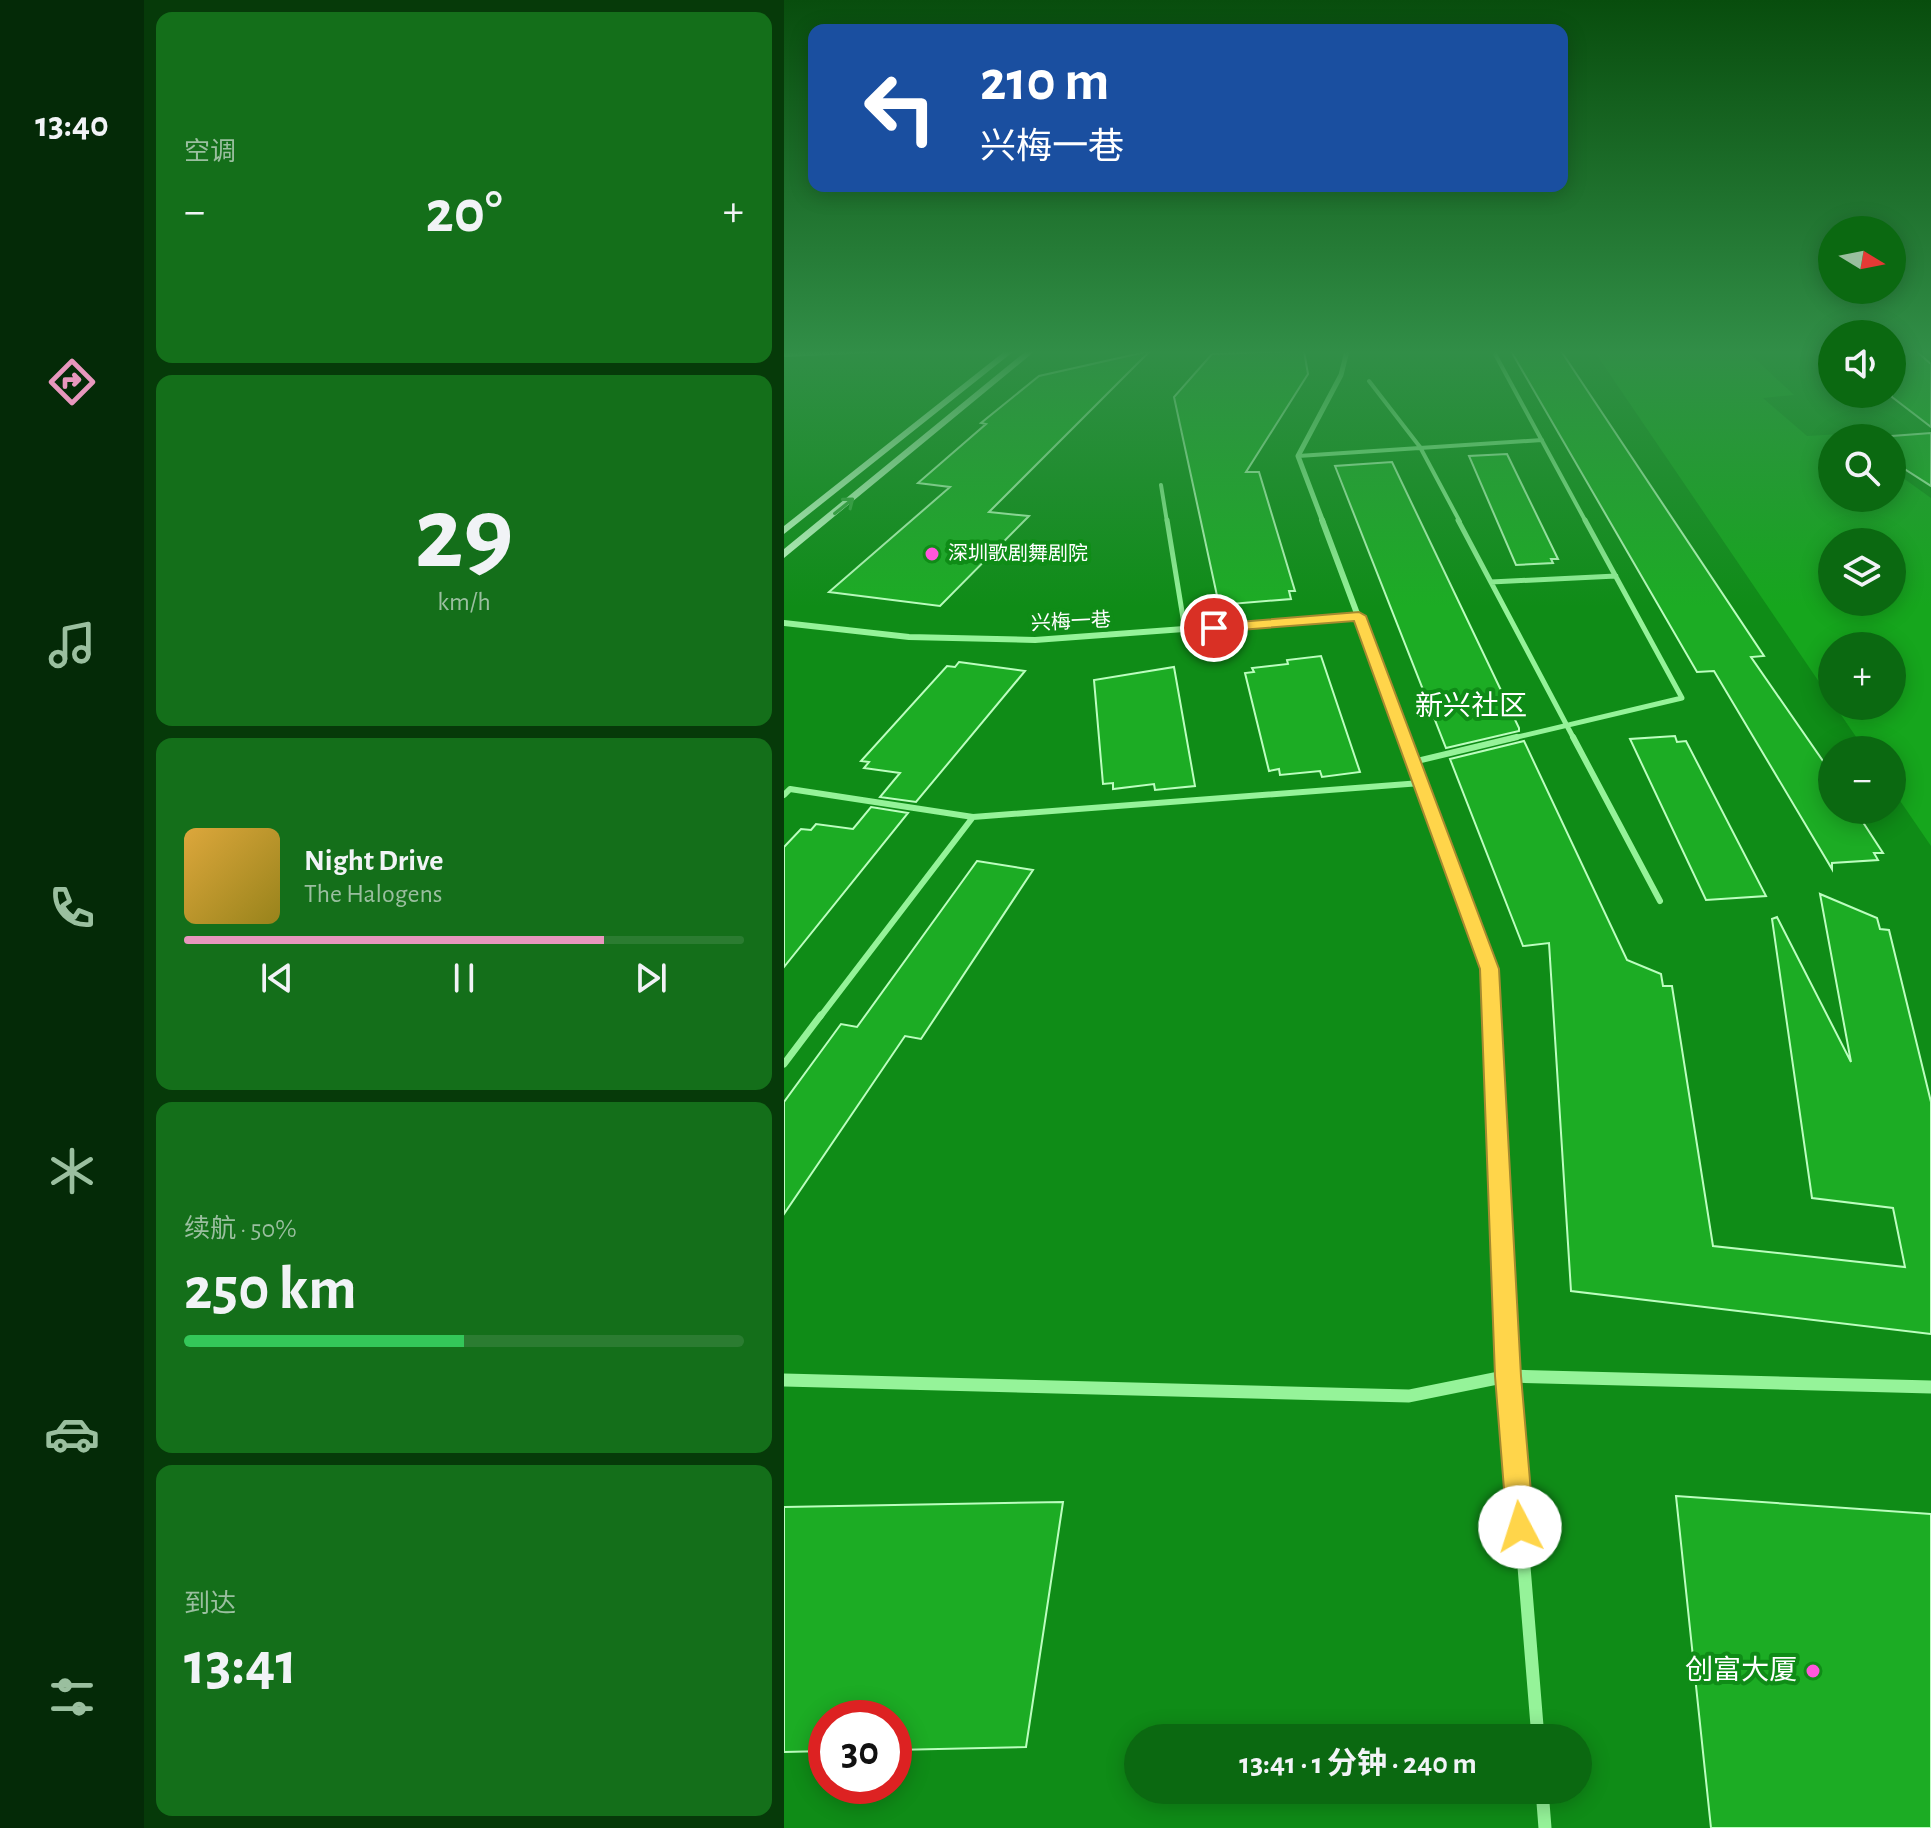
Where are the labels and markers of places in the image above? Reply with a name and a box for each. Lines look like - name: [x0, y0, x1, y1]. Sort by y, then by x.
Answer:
- place label: 深圳歌剧舞剧院: [948, 543, 1088, 564]
- marker: 深圳歌剧舞剧院: [923, 545, 941, 563]
- pin: [1180, 594, 1248, 662]
- place label: 创富大厦: [1685, 1655, 1797, 1685]
- marker: 创富大厦: [1804, 1662, 1822, 1680]

